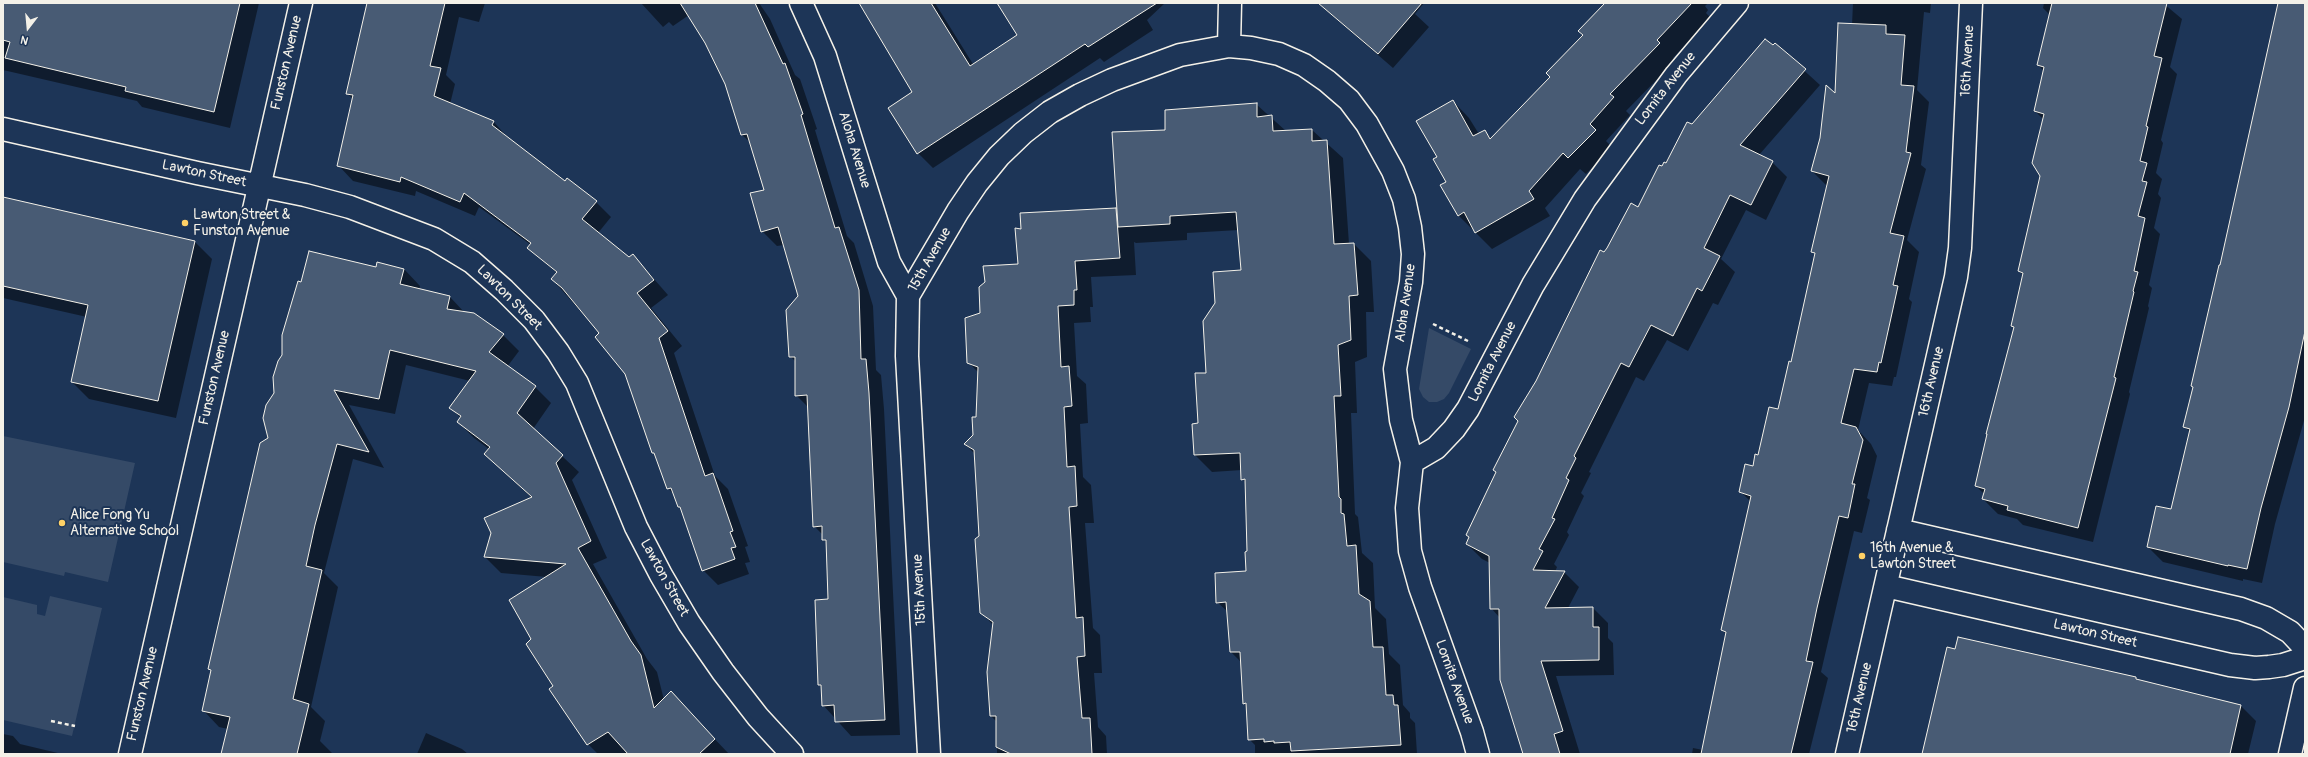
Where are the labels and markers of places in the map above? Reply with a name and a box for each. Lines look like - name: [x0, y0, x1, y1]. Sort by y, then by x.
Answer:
- place label: Lawton Street & Funston Avenue: [193, 207, 291, 240]
- marker: Lawton Street & Funston Avenue: [180, 218, 190, 228]
- place label: Alice Fong Yu Alternative School: [70, 507, 179, 540]
- marker: Alice Fong Yu Alternative School: [57, 518, 67, 528]
- place label: 16th Avenue & Lawton Street: [1870, 540, 1956, 572]
- marker: 16th Avenue & Lawton Street: [1857, 551, 1867, 561]

